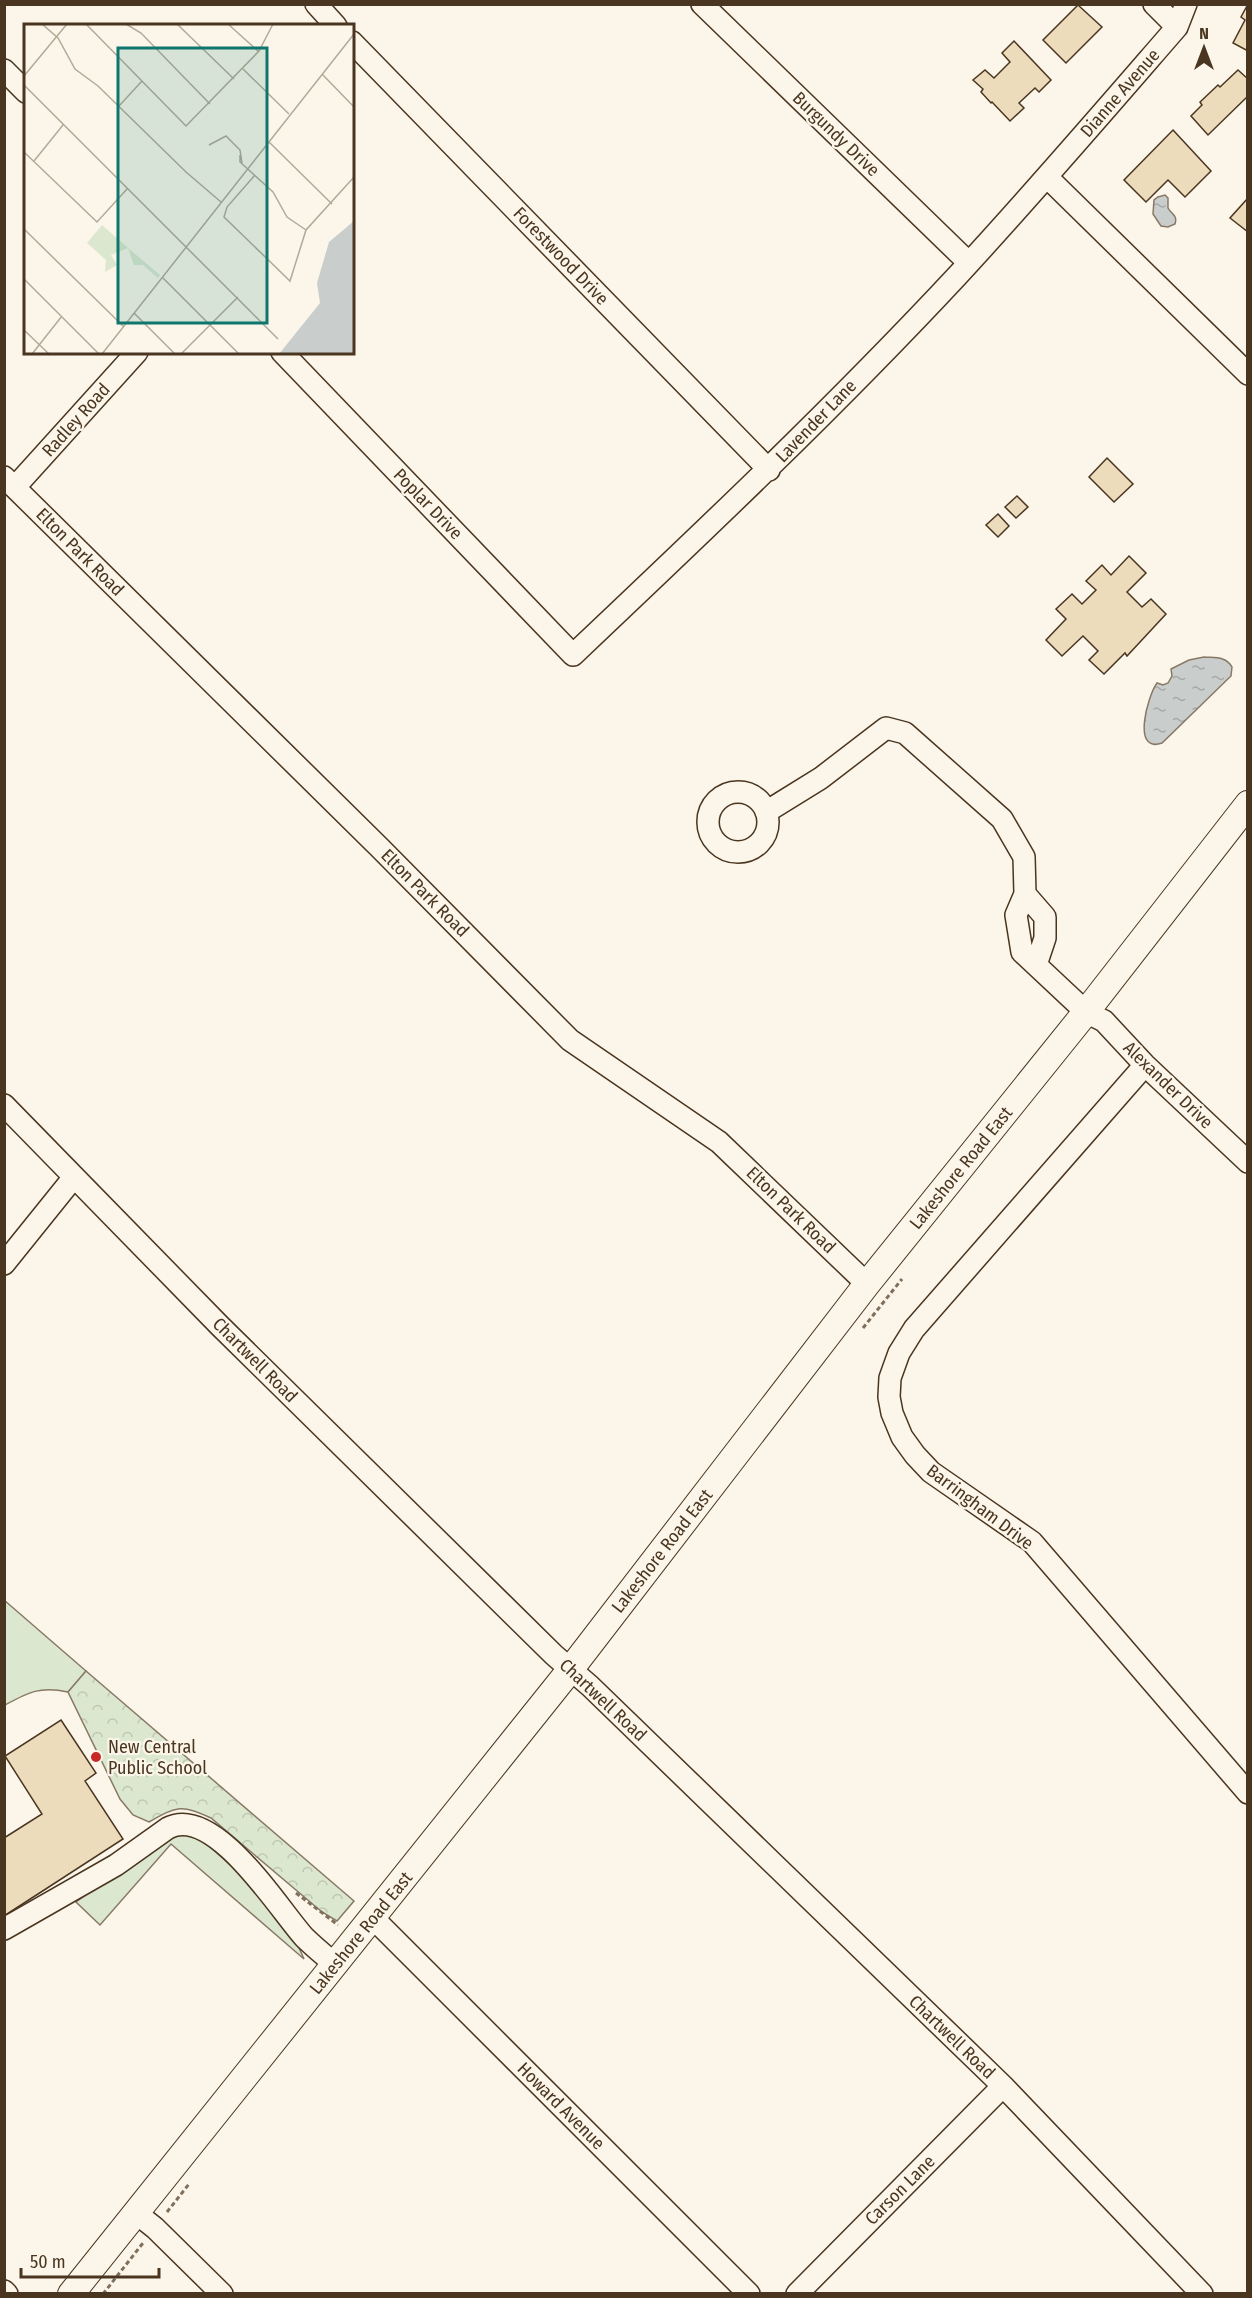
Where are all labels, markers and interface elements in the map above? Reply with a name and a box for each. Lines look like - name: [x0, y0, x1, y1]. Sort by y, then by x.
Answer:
- north arrow: [1174, 18, 1234, 78]
- inset map: [24, 24, 354, 354]
- text: N: [1199, 24, 1209, 43]
- street label: Dianne Avenue: [1076, 44, 1164, 142]
- street label: Burgundy Drive: [788, 87, 884, 181]
- street label: Forestwood Drive: [509, 202, 613, 310]
- street label: Lavender Lane: [771, 375, 861, 467]
- street label: Radley Road: [37, 379, 115, 461]
- street label: Poplar Drive: [389, 464, 467, 544]
- street label: Elton Park Road: [31, 503, 129, 601]
- street label: Elton Park Road: [376, 844, 474, 942]
- street label: Alexander Drive: [1119, 1037, 1217, 1133]
- street label: Lakeshore Road East: [905, 1102, 1017, 1234]
- street label: Elton Park Road: [742, 1162, 840, 1258]
- street label: Chartwell Road: [208, 1313, 302, 1407]
- street label: Barringham Drive: [922, 1460, 1038, 1554]
- street label: Lakeshore Road East: [607, 1485, 717, 1617]
- street label: Chartwell Road: [555, 1654, 651, 1746]
- place label: New Central Public School: [108, 1736, 207, 1779]
- marker: New Central Public School: [89, 1750, 103, 1764]
- street label: Lakeshore Road East: [305, 1867, 417, 1999]
- street label: Chartwell Road: [904, 1990, 1000, 2084]
- street label: Howard Avenue: [513, 2058, 609, 2154]
- street label: Carson Lane: [860, 2150, 940, 2230]
- scale bar: [21, 2241, 159, 2279]
- text: 50 m: [30, 2251, 66, 2273]

